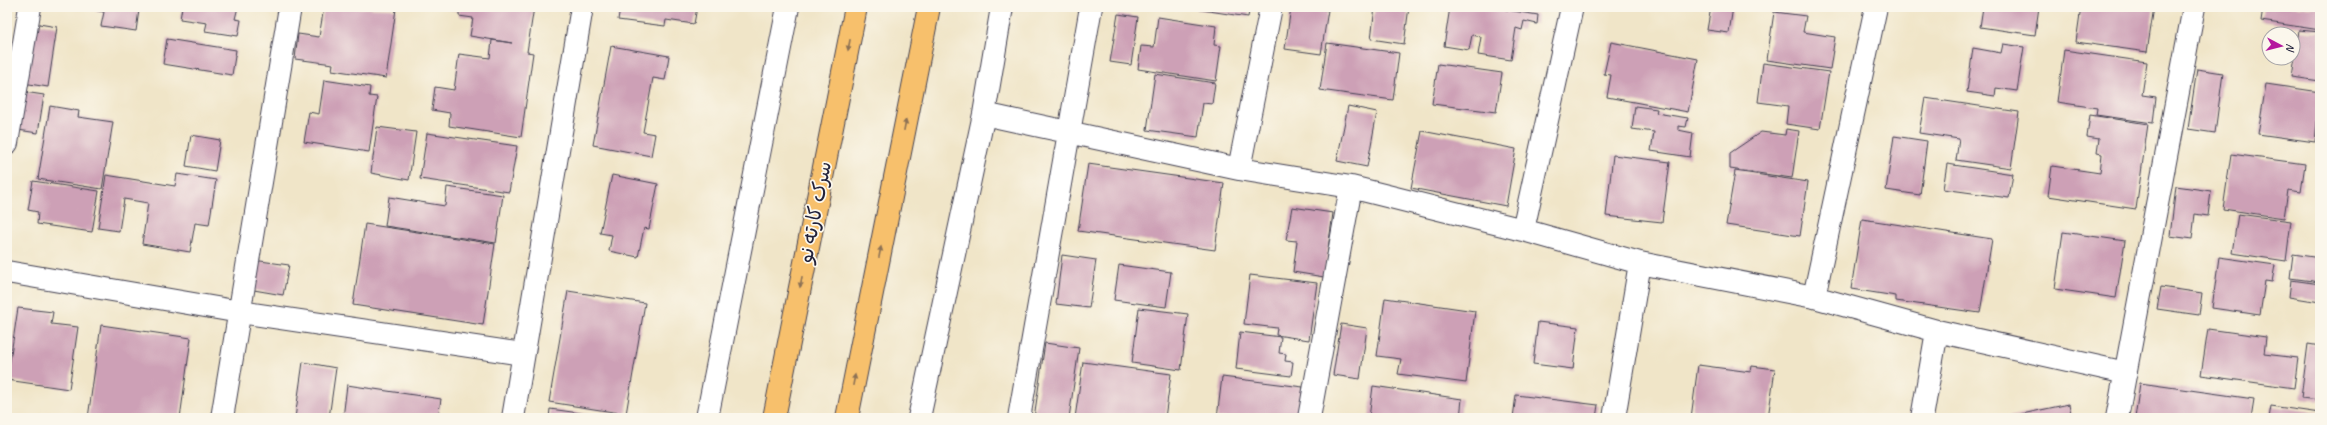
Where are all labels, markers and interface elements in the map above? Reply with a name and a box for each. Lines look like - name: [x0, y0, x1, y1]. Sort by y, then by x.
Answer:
- north arrow: [2261, 26, 2301, 66]
- one-way arrow: [845, 39, 851, 51]
- text: N: [2283, 43, 2298, 54]
- one-way arrow: [902, 119, 908, 131]
- street label: سرک کارته نو: [793, 159, 837, 267]
- one-way arrow: [877, 246, 883, 258]
- one-way arrow: [798, 276, 804, 289]
- one-way arrow: [852, 374, 858, 386]

